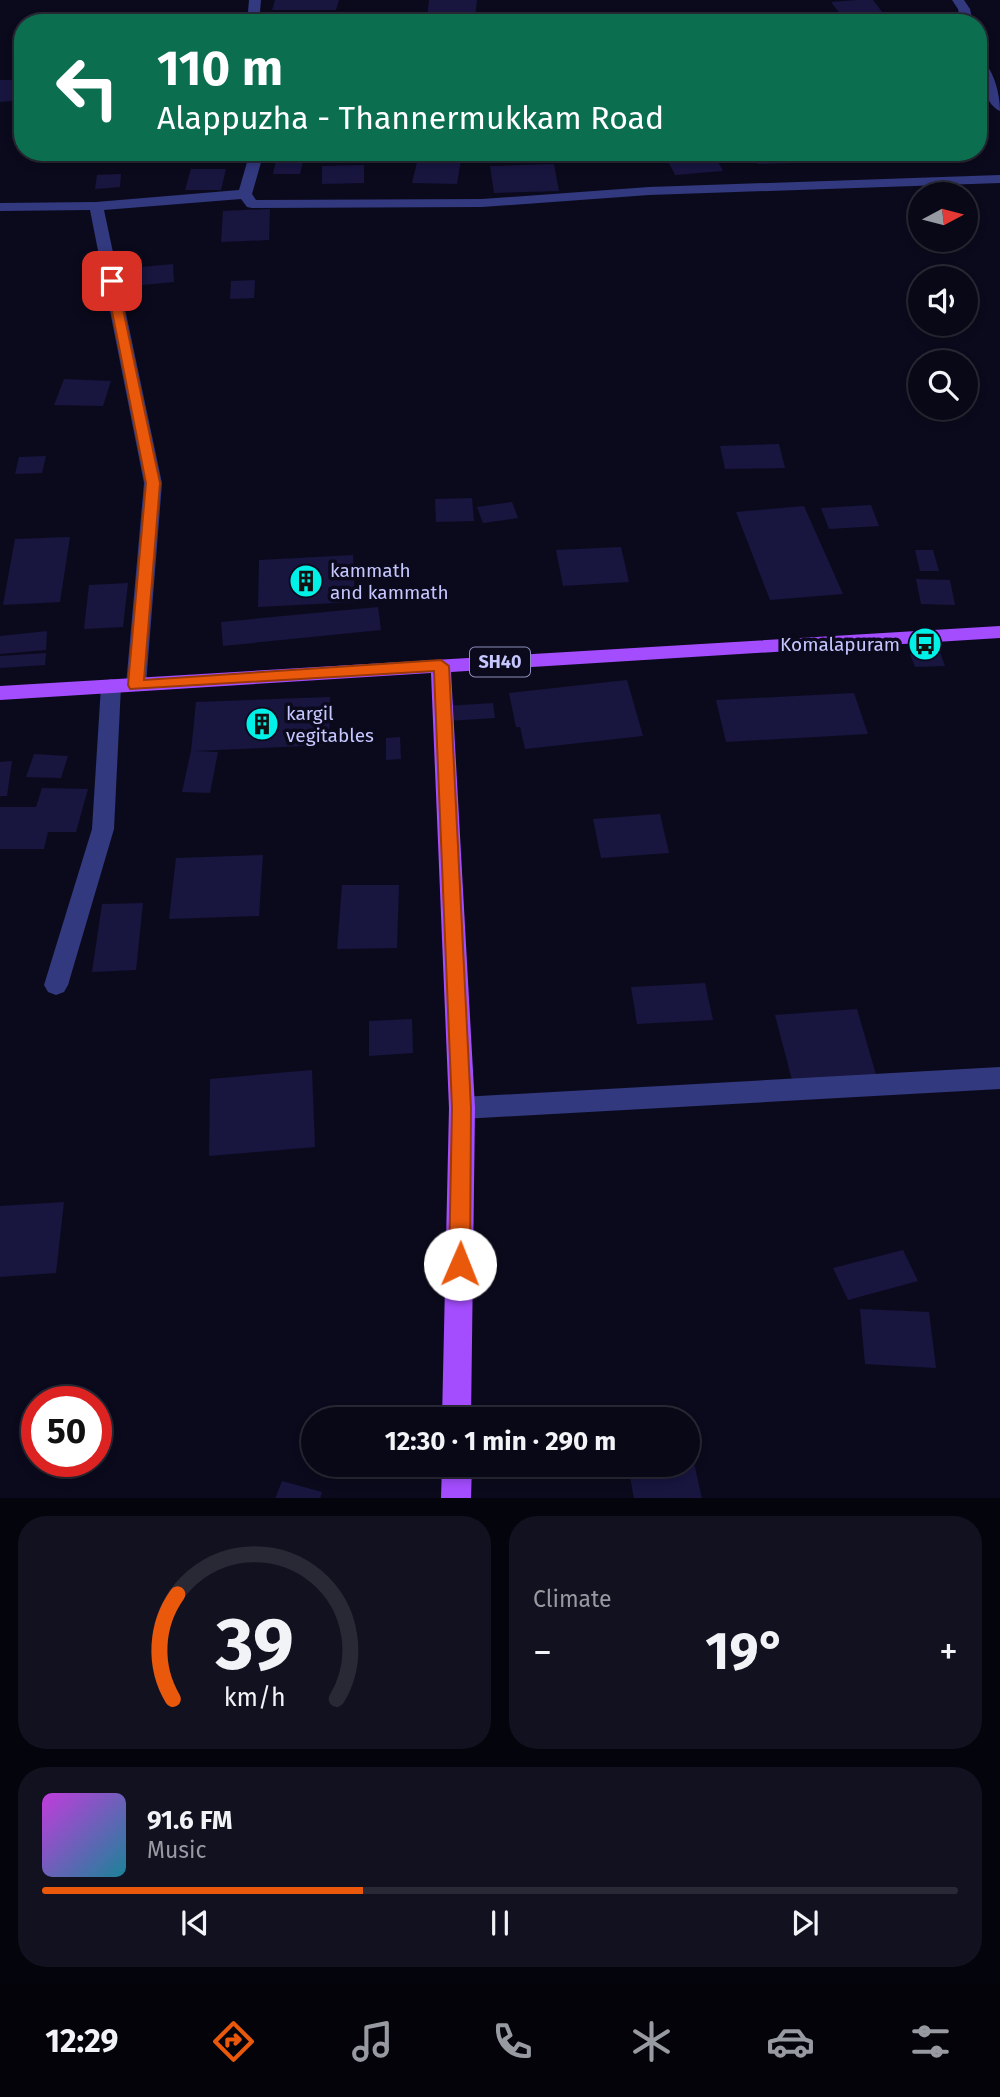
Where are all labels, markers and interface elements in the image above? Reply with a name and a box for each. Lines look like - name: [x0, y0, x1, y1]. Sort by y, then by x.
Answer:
- text: 110 m: [157, 39, 283, 98]
- icon: left: [42, 42, 133, 133]
- text: Alappuzha - Thannermukkam Road: [157, 99, 664, 137]
- north arrow: [908, 182, 978, 252]
- map controls: [908, 182, 978, 420]
- pin: [82, 251, 142, 311]
- icon: arrive: [93, 262, 131, 300]
- button: sound: [908, 266, 978, 336]
- button: search: [908, 350, 978, 420]
- place label: kammath and kammath: [330, 559, 449, 604]
- building icon: kammath and kammath: [287, 562, 325, 600]
- bus stop icon: Komalapuram: [906, 625, 944, 663]
- place label: Komalapuram: [780, 633, 900, 656]
- road number: SH40: [470, 648, 530, 676]
- place label: kargil vegitables: [286, 702, 374, 747]
- building icon: kargil vegitables: [243, 705, 281, 743]
- position arrow: [423, 1227, 497, 1301]
- speed limit sign: 50: [21, 1386, 112, 1477]
- text: 12:30 · 1 min · 290 m: [385, 1426, 616, 1457]
- text: Climate: [533, 1585, 612, 1613]
- text: 39: [215, 1601, 293, 1688]
- text: 19°: [705, 1620, 786, 1683]
- text: −: [533, 1629, 552, 1675]
- text: +: [939, 1629, 958, 1675]
- text: km/h: [224, 1682, 285, 1712]
- text: 91.6 FM: [147, 1805, 232, 1836]
- text: Music: [147, 1836, 207, 1864]
- icon: previous: [176, 1904, 214, 1942]
- icon: pause: [481, 1904, 519, 1942]
- icon: next: [786, 1904, 824, 1942]
- icon: directions: [209, 2017, 258, 2066]
- icon: music: [348, 2017, 397, 2066]
- icon: phone: [488, 2017, 537, 2066]
- icon: climate: [627, 2017, 676, 2066]
- icon: car: [766, 2017, 815, 2066]
- icon: filters: [906, 2017, 955, 2066]
- text: 12:29: [45, 2022, 118, 2060]

